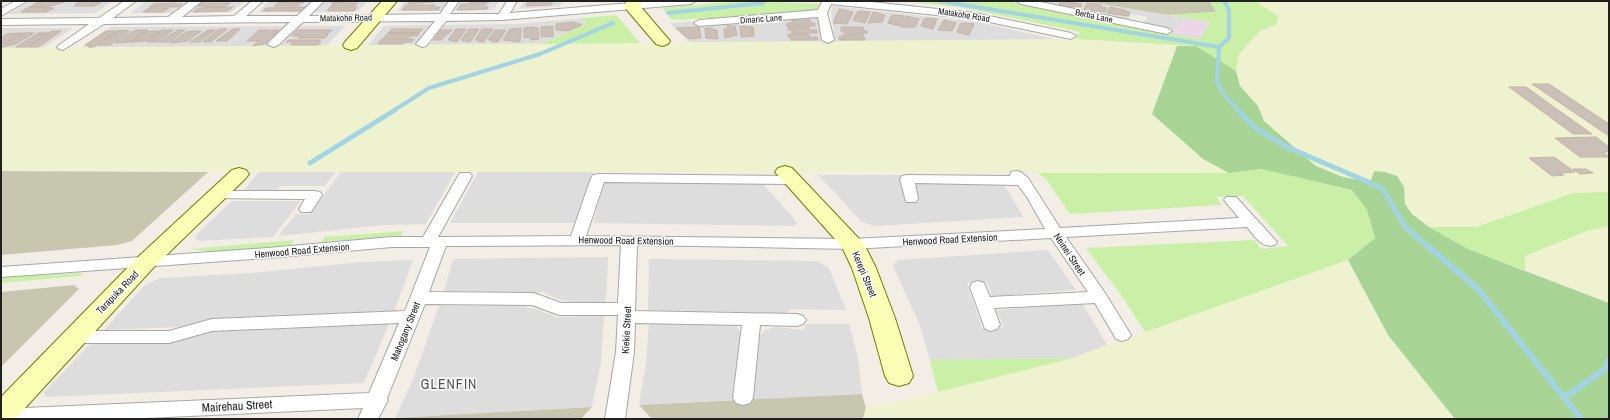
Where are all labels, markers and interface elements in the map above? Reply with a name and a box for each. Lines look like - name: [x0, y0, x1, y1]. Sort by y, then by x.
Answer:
- street label: Matakohe Road: [937, 5, 991, 25]
- street label: Berba Lane: [1074, 6, 1114, 26]
- street label: Matakohe Road: [320, 12, 372, 24]
- street label: Dinaric Lane: [740, 12, 782, 26]
- street label: Henwood Road Extension: [902, 231, 998, 248]
- street label: Neinei Street: [1051, 231, 1089, 279]
- street label: Henwood Road Extension: [578, 233, 674, 248]
- street label: Henwood Road Extension: [254, 240, 350, 261]
- street label: Kerepi Street: [849, 249, 880, 300]
- street label: Tarapuka Road: [93, 268, 141, 317]
- street label: Mahogany Street: [388, 299, 423, 363]
- street label: Kiekie Street: [619, 305, 634, 354]
- district label: GLENFIN: [421, 375, 477, 393]
- street label: Mairehau Street: [201, 396, 273, 416]

